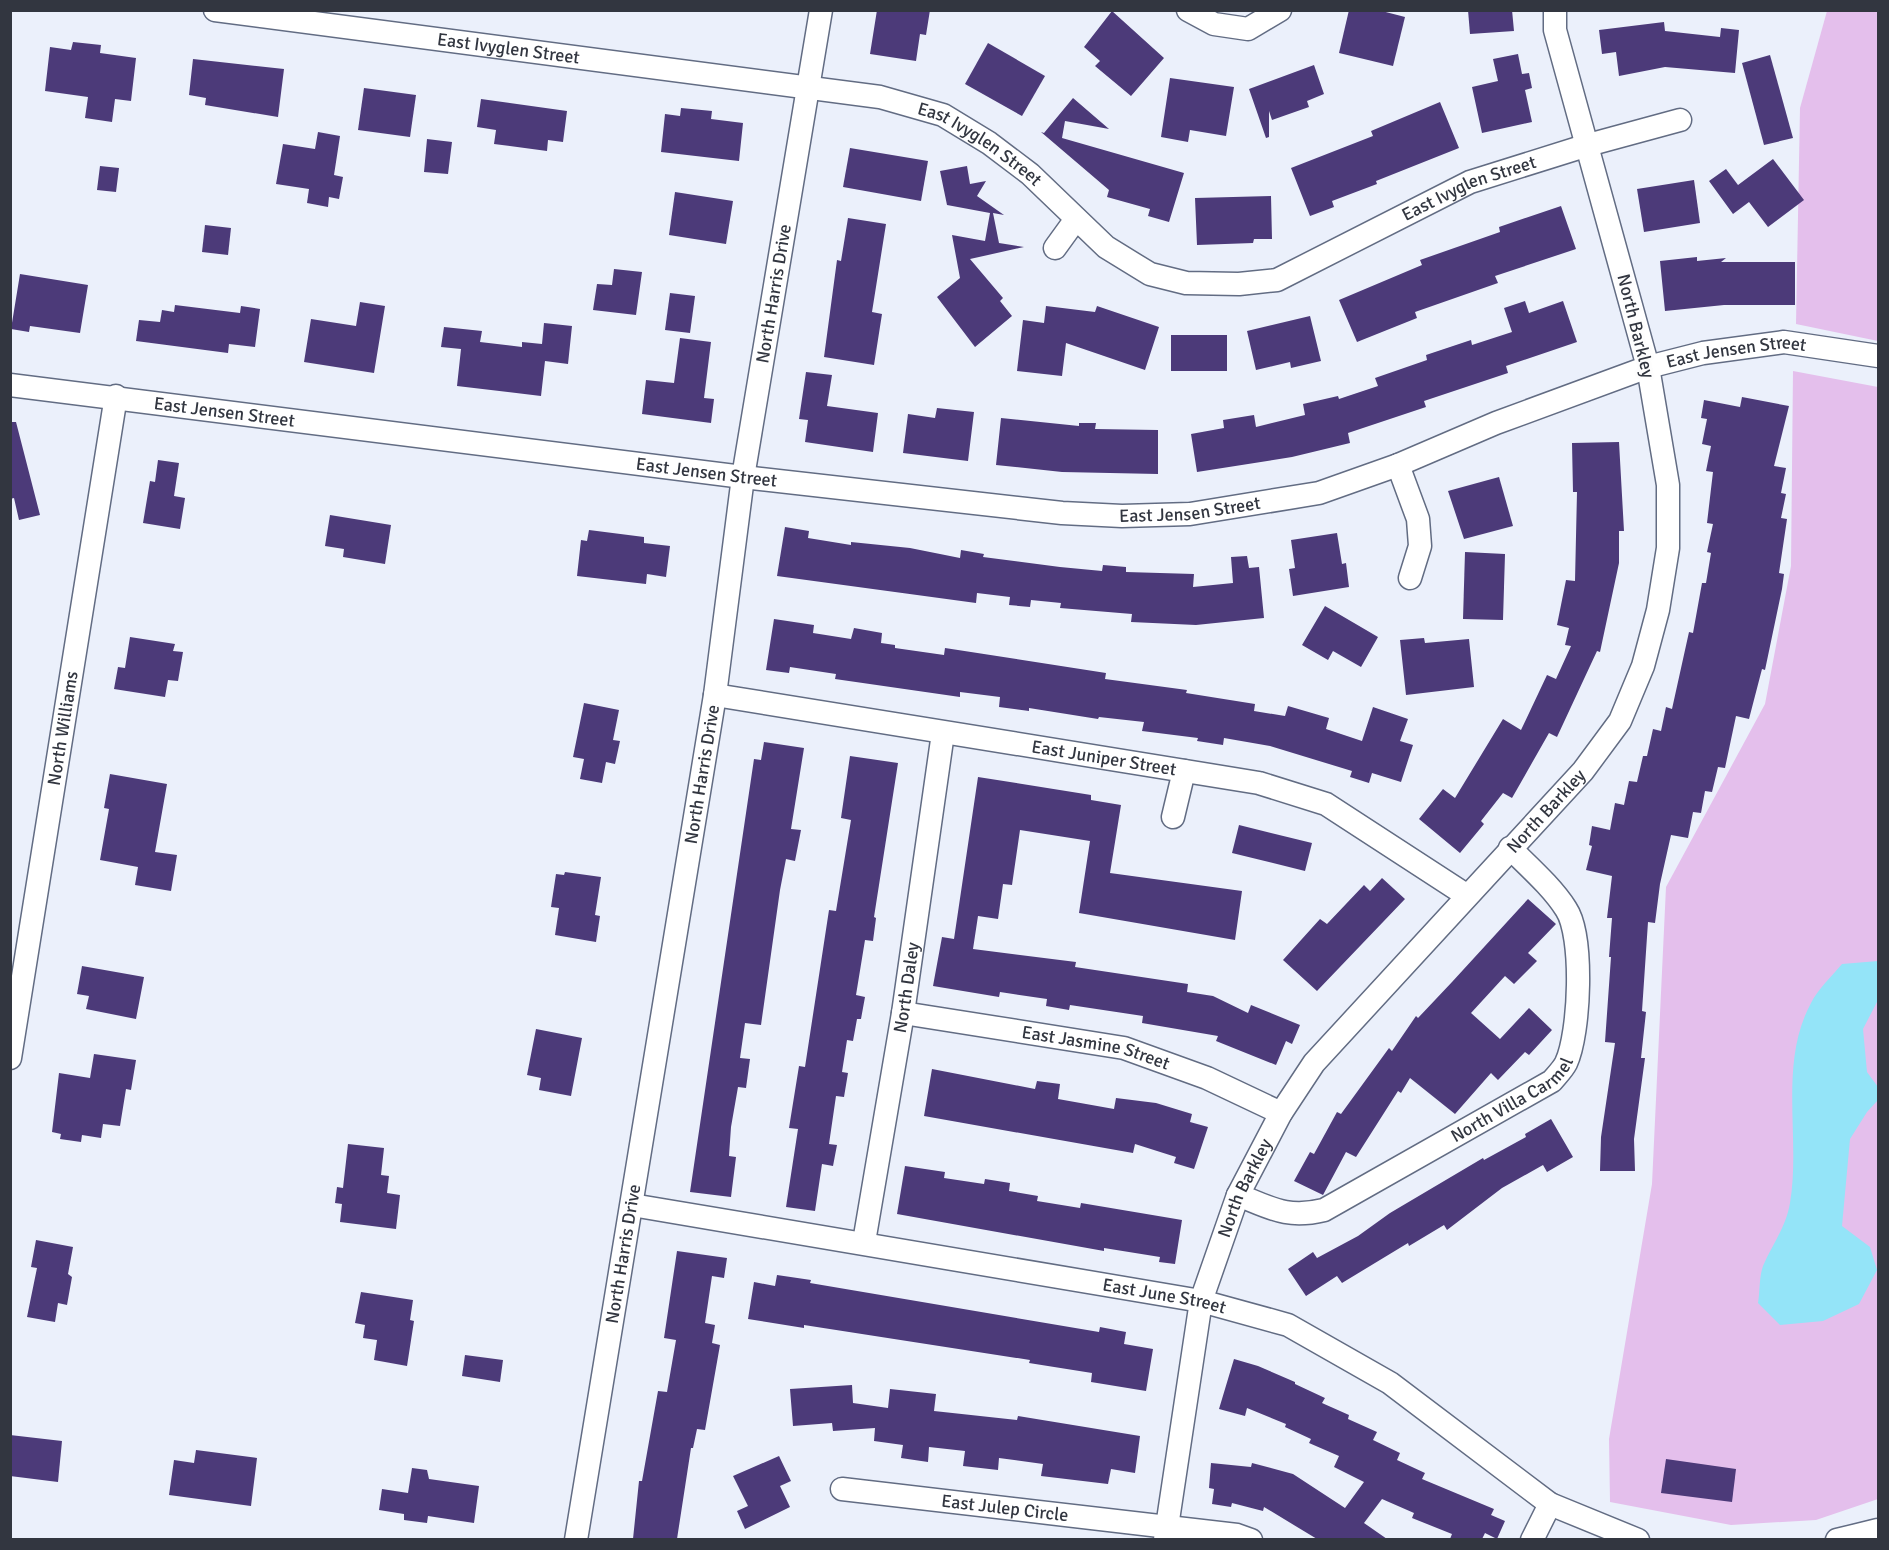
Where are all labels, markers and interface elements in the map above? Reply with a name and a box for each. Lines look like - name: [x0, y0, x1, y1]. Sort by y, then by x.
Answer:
- street label: East Ivyglen Street: [436, 28, 581, 69]
- street label: East Ivyglen Street: [915, 97, 1047, 190]
- street label: East Ivyglen Street: [1398, 151, 1539, 226]
- street label: North Harris Drive: [751, 223, 796, 365]
- street label: North Barkley: [1612, 272, 1660, 381]
- street label: East Jensen Street: [1664, 331, 1808, 373]
- street label: East Jensen Street: [153, 392, 296, 432]
- street label: East Jensen Street: [635, 453, 778, 492]
- street label: East Jensen Street: [1119, 492, 1262, 527]
- street label: North Williams: [43, 669, 83, 787]
- street label: North Harris Drive: [680, 703, 724, 845]
- street label: East Juniper Street: [1030, 735, 1178, 780]
- street label: North Barkley: [1502, 764, 1591, 858]
- street label: North Daley: [889, 940, 924, 1035]
- street label: East Jasmine Street: [1020, 1021, 1173, 1075]
- street label: North Villa Carmel: [1447, 1054, 1578, 1147]
- street label: North Barkley: [1213, 1134, 1277, 1240]
- street label: North Harris Drive: [601, 1183, 645, 1325]
- street label: East June Street: [1101, 1274, 1229, 1318]
- street label: East Julep Circle: [940, 1490, 1070, 1526]

